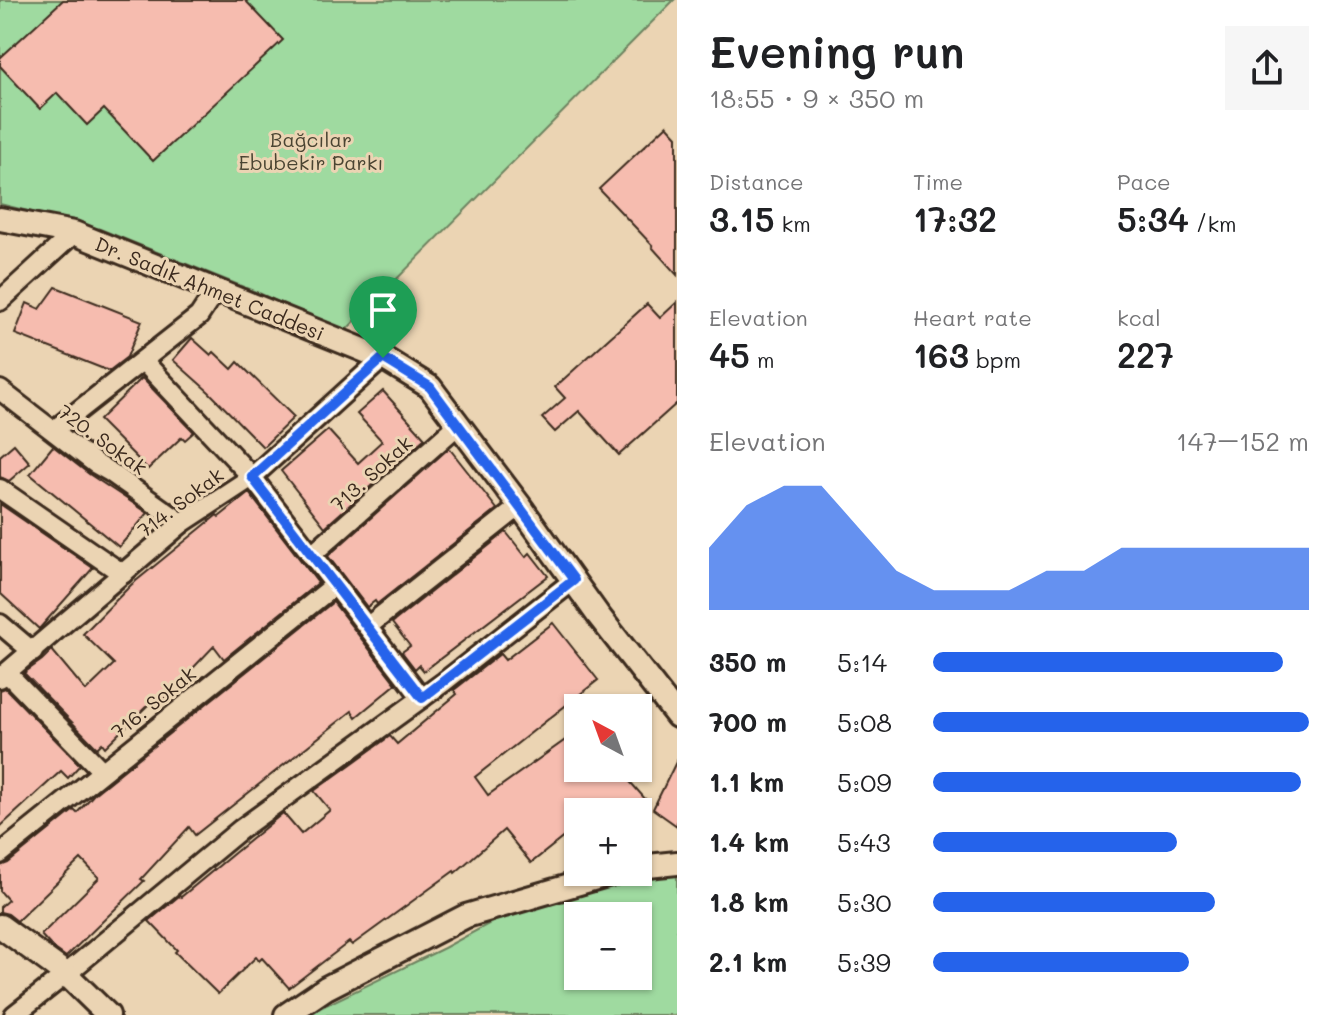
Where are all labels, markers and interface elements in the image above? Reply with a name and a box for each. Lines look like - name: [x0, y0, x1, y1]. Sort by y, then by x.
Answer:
- text: Evening run: [709, 22, 964, 79]
- button: share: [1225, 26, 1309, 110]
- text: 18:55 · 9 × 350 m: [709, 81, 924, 115]
- park label: Bağcılar Ebubekir Parkı: [238, 126, 384, 175]
- text: Distance: [709, 167, 804, 196]
- text: Time: [913, 167, 963, 196]
- text: Pace: [1117, 167, 1171, 196]
- text: 3.15: [709, 196, 775, 241]
- text: 17:32: [913, 196, 997, 241]
- text: 5:34: [1117, 196, 1189, 241]
- text: km: [775, 209, 811, 238]
- text: /km: [1189, 209, 1237, 238]
- street label: Dr. Sadık Ahmet Caddesi: [92, 230, 328, 346]
- pin: [349, 276, 417, 358]
- icon: arrive: [361, 288, 405, 332]
- text: Elevation: [709, 303, 808, 332]
- text: Heart rate: [913, 303, 1032, 332]
- text: kcal: [1117, 303, 1161, 332]
- text: 45: [709, 332, 750, 377]
- text: 163: [913, 332, 969, 377]
- text: 227: [1117, 332, 1174, 377]
- text: m: [750, 345, 774, 374]
- text: bpm: [969, 345, 1021, 374]
- street label: 720. Sokak: [53, 398, 153, 480]
- text: Elevation: [709, 424, 826, 458]
- text: 147–152 m: [1176, 424, 1309, 458]
- street label: 713. Sokak: [325, 430, 417, 516]
- street label: 714. Sokak: [132, 461, 228, 543]
- text: 350 m: [709, 645, 787, 679]
- text: 5:14: [837, 645, 887, 679]
- street label: 716. Sokak: [105, 660, 201, 744]
- north arrow: [564, 694, 652, 782]
- map controls: [564, 694, 652, 990]
- text: 700 m: [709, 705, 787, 739]
- text: 5:08: [837, 705, 892, 739]
- text: 1.1 km: [709, 765, 784, 799]
- text: 5:09: [837, 765, 892, 799]
- button: +: [564, 798, 652, 886]
- text: 1.4 km: [709, 825, 789, 859]
- text: 5:43: [837, 825, 891, 859]
- text: 1.8 km: [709, 885, 789, 919]
- text: 5:30: [837, 885, 892, 919]
- button: −: [564, 902, 652, 990]
- text: 2.1 km: [709, 945, 787, 979]
- text: 5:39: [837, 945, 891, 979]

